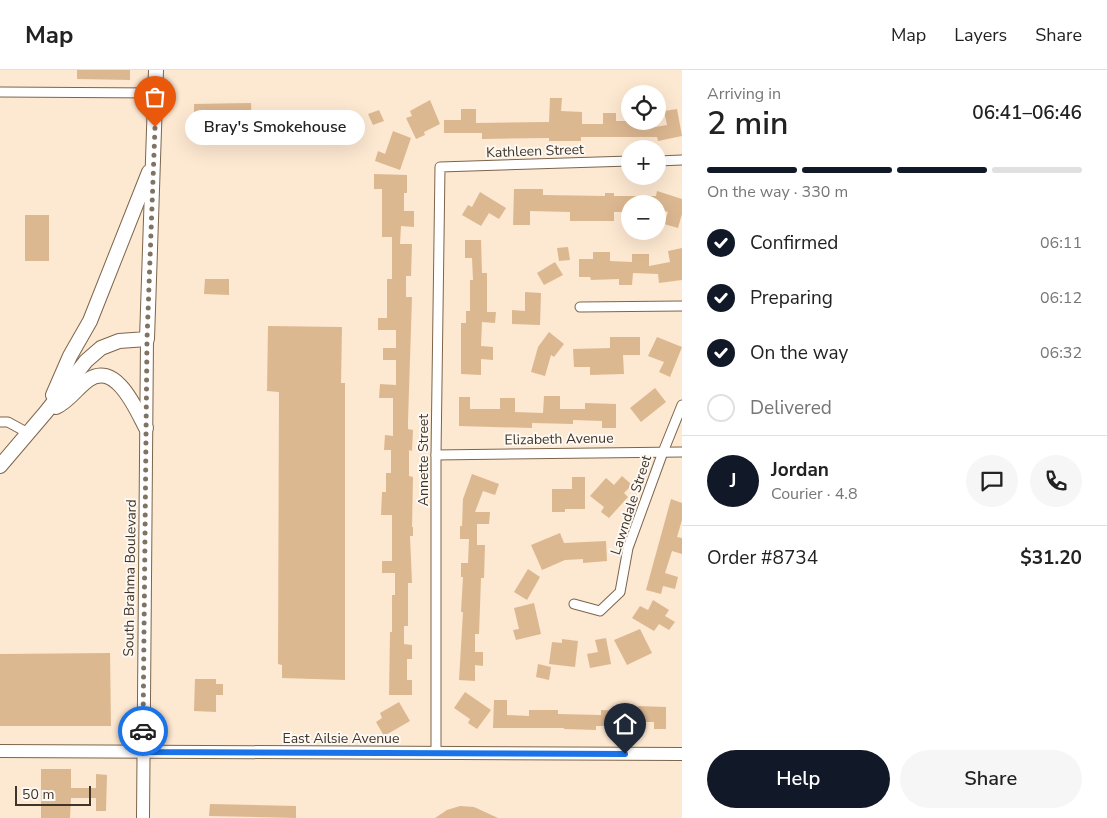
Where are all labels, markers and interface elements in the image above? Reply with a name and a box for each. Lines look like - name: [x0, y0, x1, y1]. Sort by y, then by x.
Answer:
- text: Map: [25, 19, 73, 51]
- text: Map: [891, 23, 926, 47]
- text: Layers: [954, 23, 1007, 47]
- text: Share: [1035, 23, 1082, 47]
- pin: [134, 76, 176, 127]
- icon: bag: [141, 83, 169, 111]
- text: Arriving in: [707, 83, 781, 105]
- map controls: [621, 85, 666, 240]
- button: locate: [621, 85, 666, 130]
- text: 06:41–06:46: [972, 100, 1082, 126]
- text: 2 min: [707, 102, 789, 145]
- callout: Bray's Smokehouse: [185, 110, 365, 144]
- text: Bray's Smokehouse: [204, 116, 346, 138]
- street label: Kathleen Street: [486, 140, 584, 162]
- button: +: [621, 140, 666, 185]
- text: On the way · 330 m: [707, 181, 848, 203]
- button: −: [621, 195, 666, 240]
- icon: check: [707, 229, 735, 257]
- text: Confirmed: [750, 230, 838, 256]
- text: 06:11: [1040, 232, 1082, 254]
- icon: check: [707, 284, 735, 312]
- text: Preparing: [750, 285, 833, 311]
- text: 06:12: [1040, 287, 1082, 309]
- icon: check: [707, 339, 735, 367]
- text: On the way: [750, 340, 848, 366]
- text: 06:32: [1040, 342, 1082, 364]
- text: Delivered: [750, 395, 832, 421]
- street label: Annette Street: [414, 414, 433, 506]
- street label: Elizabeth Avenue: [504, 429, 614, 449]
- street label: Lawndale Street: [606, 453, 656, 557]
- button: chat: [966, 455, 1018, 507]
- button: phone: [1030, 455, 1082, 507]
- text: Jordan: [771, 457, 829, 483]
- text: J: [730, 468, 736, 494]
- text: Courier · 4.8: [771, 483, 857, 505]
- street label: South Brahma Boulevard: [119, 499, 141, 657]
- text: Order #8734: [707, 545, 818, 571]
- text: $31.20: [1020, 545, 1082, 571]
- pin: [604, 703, 646, 754]
- courier: [118, 706, 168, 756]
- icon: home: [611, 710, 639, 738]
- icon: car: [129, 717, 157, 745]
- street label: East Ailsie Avenue: [283, 729, 399, 748]
- button: Help: [707, 750, 890, 808]
- button: Share: [900, 750, 1082, 808]
- scale bar: [15, 783, 91, 806]
- text: 50 m: [22, 785, 54, 804]

